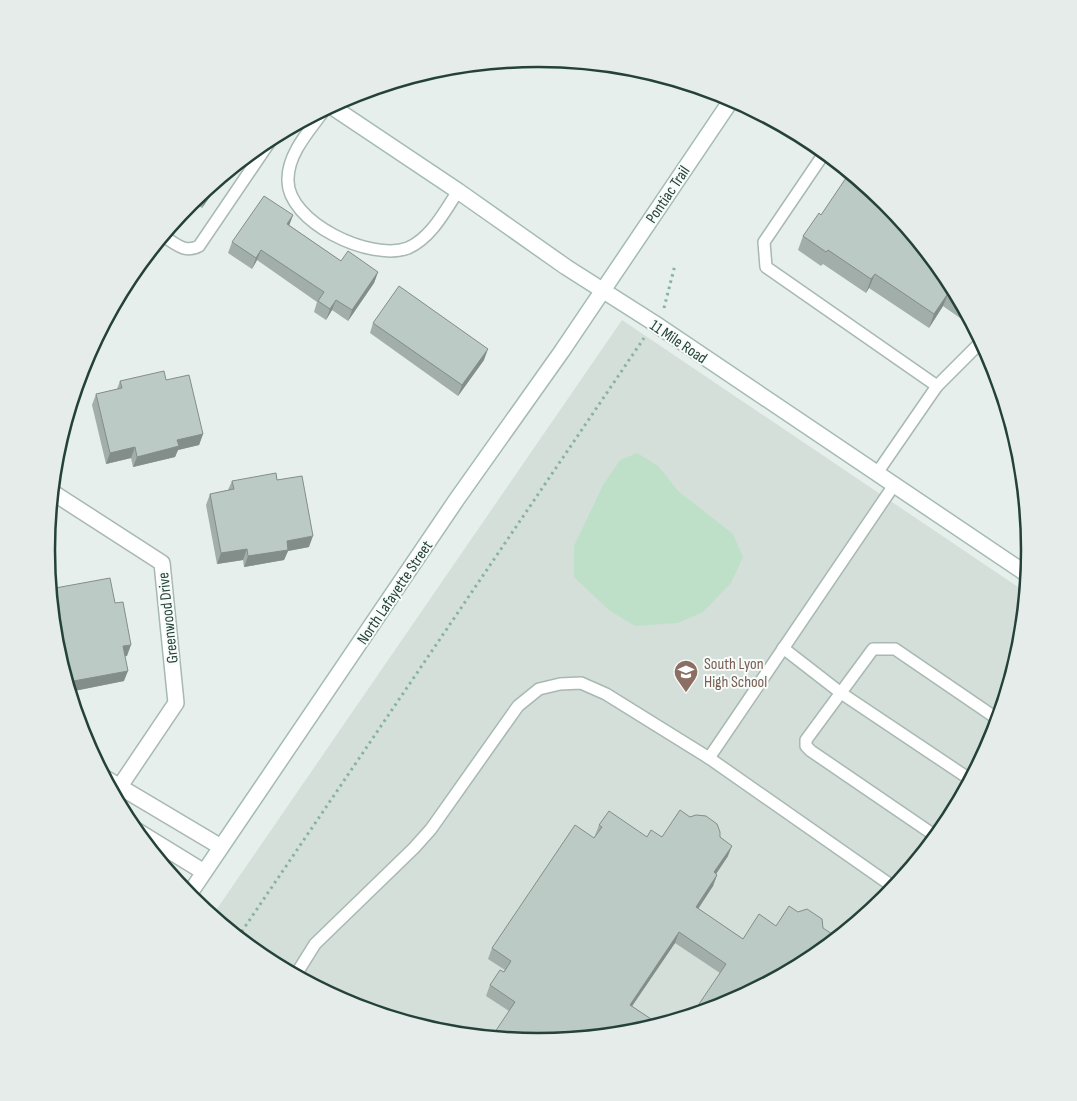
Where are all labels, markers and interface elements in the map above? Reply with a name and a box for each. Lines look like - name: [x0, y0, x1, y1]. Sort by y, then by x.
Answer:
- street label: Pontiac Trail: [642, 163, 694, 227]
- street label: 11 Mile Road: [646, 316, 710, 368]
- street label: North Lafayette Street: [353, 537, 437, 648]
- street label: Greenwood Drive: [154, 571, 183, 664]
- place label: South Lyon High School: [704, 655, 767, 692]
- school or university icon: South Lyon High School: [673, 659, 699, 693]

